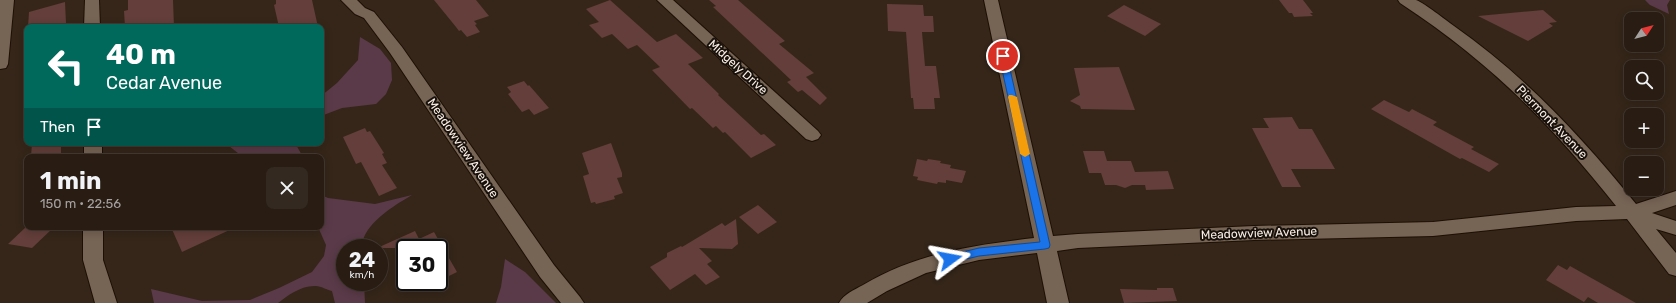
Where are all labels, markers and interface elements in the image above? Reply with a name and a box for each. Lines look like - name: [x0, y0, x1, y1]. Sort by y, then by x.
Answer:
- north arrow: [1624, 12, 1664, 52]
- map controls: [1624, 12, 1664, 196]
- street label: Midgely Drive: [706, 37, 771, 97]
- text: 40 m: [106, 38, 176, 71]
- pin: [986, 39, 1020, 73]
- icon: left: [40, 40, 92, 92]
- icon: arrive: [992, 45, 1014, 67]
- button: search: [1624, 60, 1664, 100]
- text: Cedar Avenue: [106, 72, 222, 94]
- street label: Piermont Avenue: [1514, 83, 1591, 162]
- street label: Meadowview Avenue: [425, 96, 502, 200]
- button: +: [1624, 108, 1664, 148]
- icon: arrive: [83, 116, 105, 138]
- text: Then: [40, 118, 75, 136]
- button: −: [1624, 156, 1664, 196]
- text: 1 min: [40, 167, 101, 195]
- button: close: [266, 167, 308, 209]
- text: 150 m · 22:56: [40, 196, 121, 211]
- street label: Meadowview Avenue: [1201, 224, 1318, 242]
- position arrow: [929, 238, 971, 280]
- speed limit sign: 30: [396, 239, 448, 291]
- text: 24: [349, 248, 375, 272]
- text: km/h: [350, 269, 374, 281]

